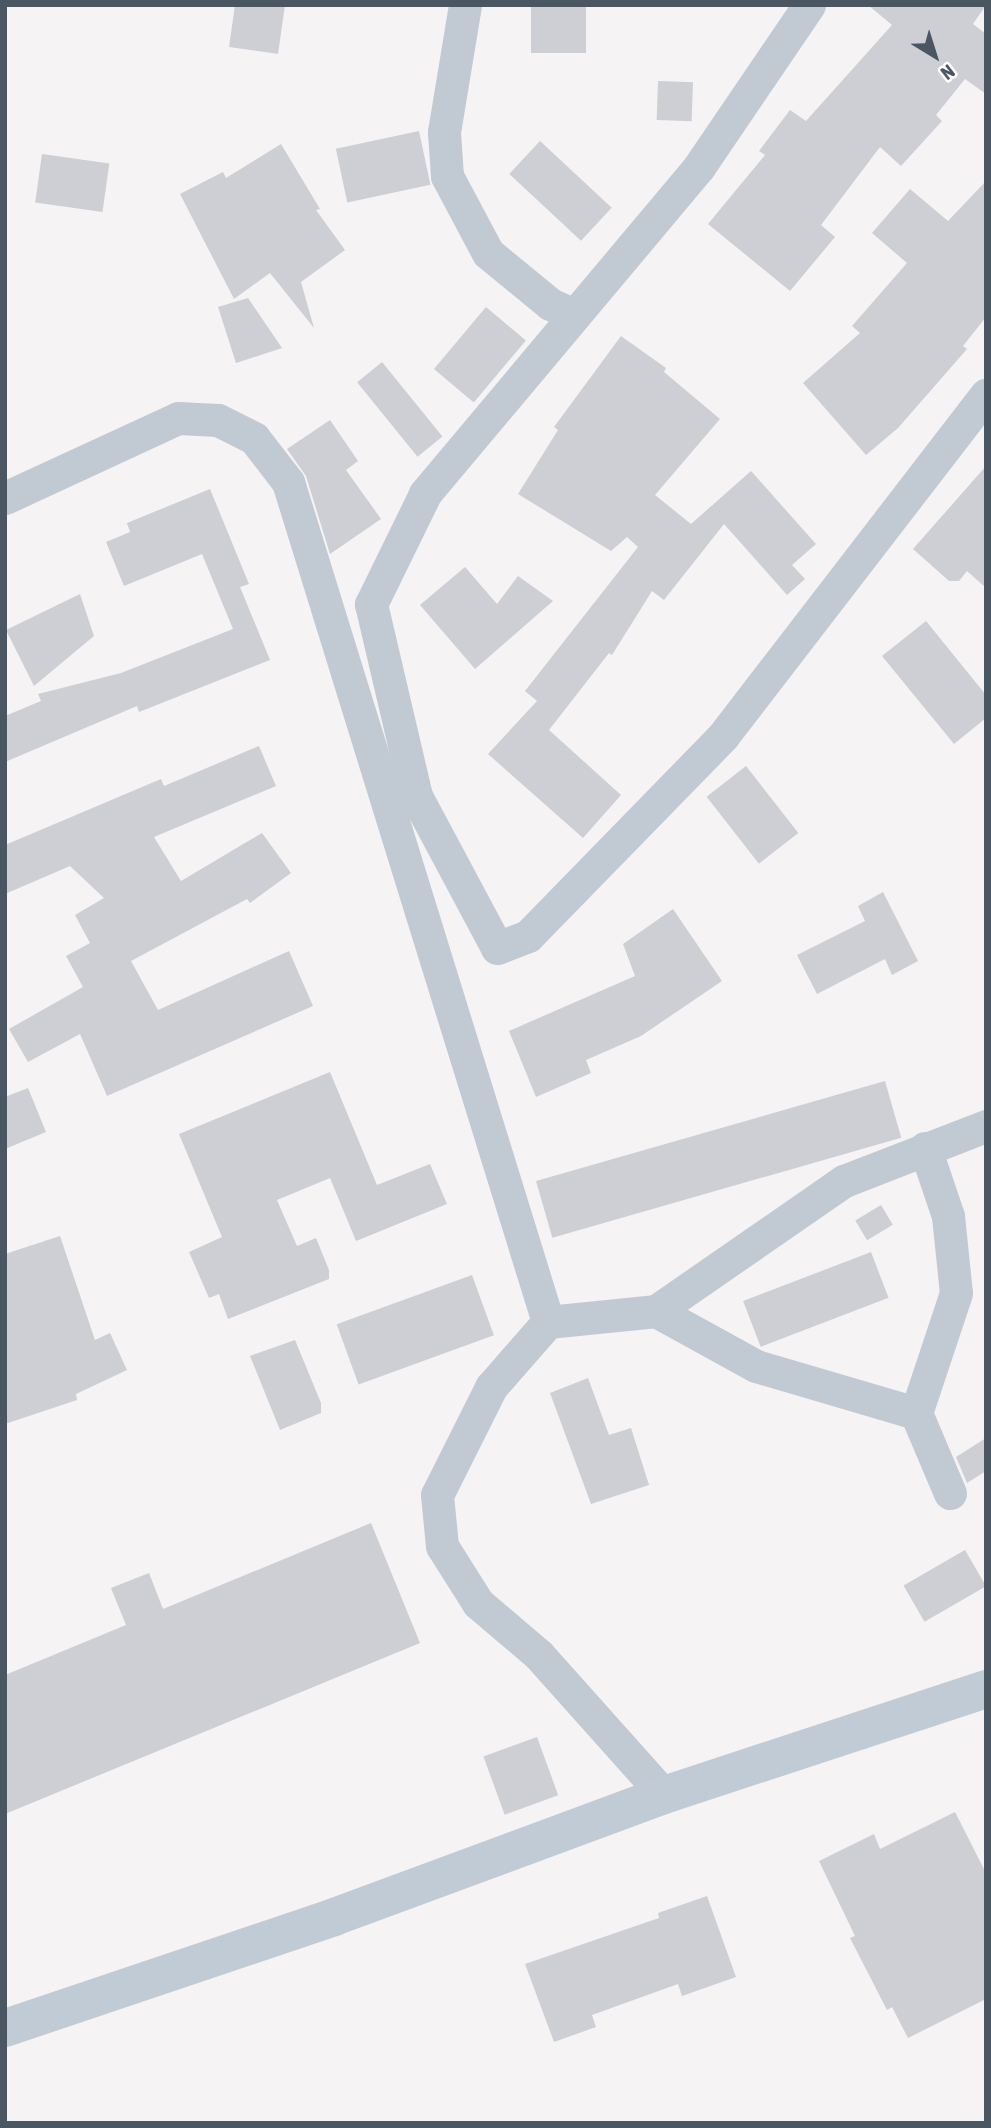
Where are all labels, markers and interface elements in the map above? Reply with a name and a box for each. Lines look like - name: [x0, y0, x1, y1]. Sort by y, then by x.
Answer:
- north arrow: [900, 21, 970, 91]
- text: N: [937, 60, 959, 85]

